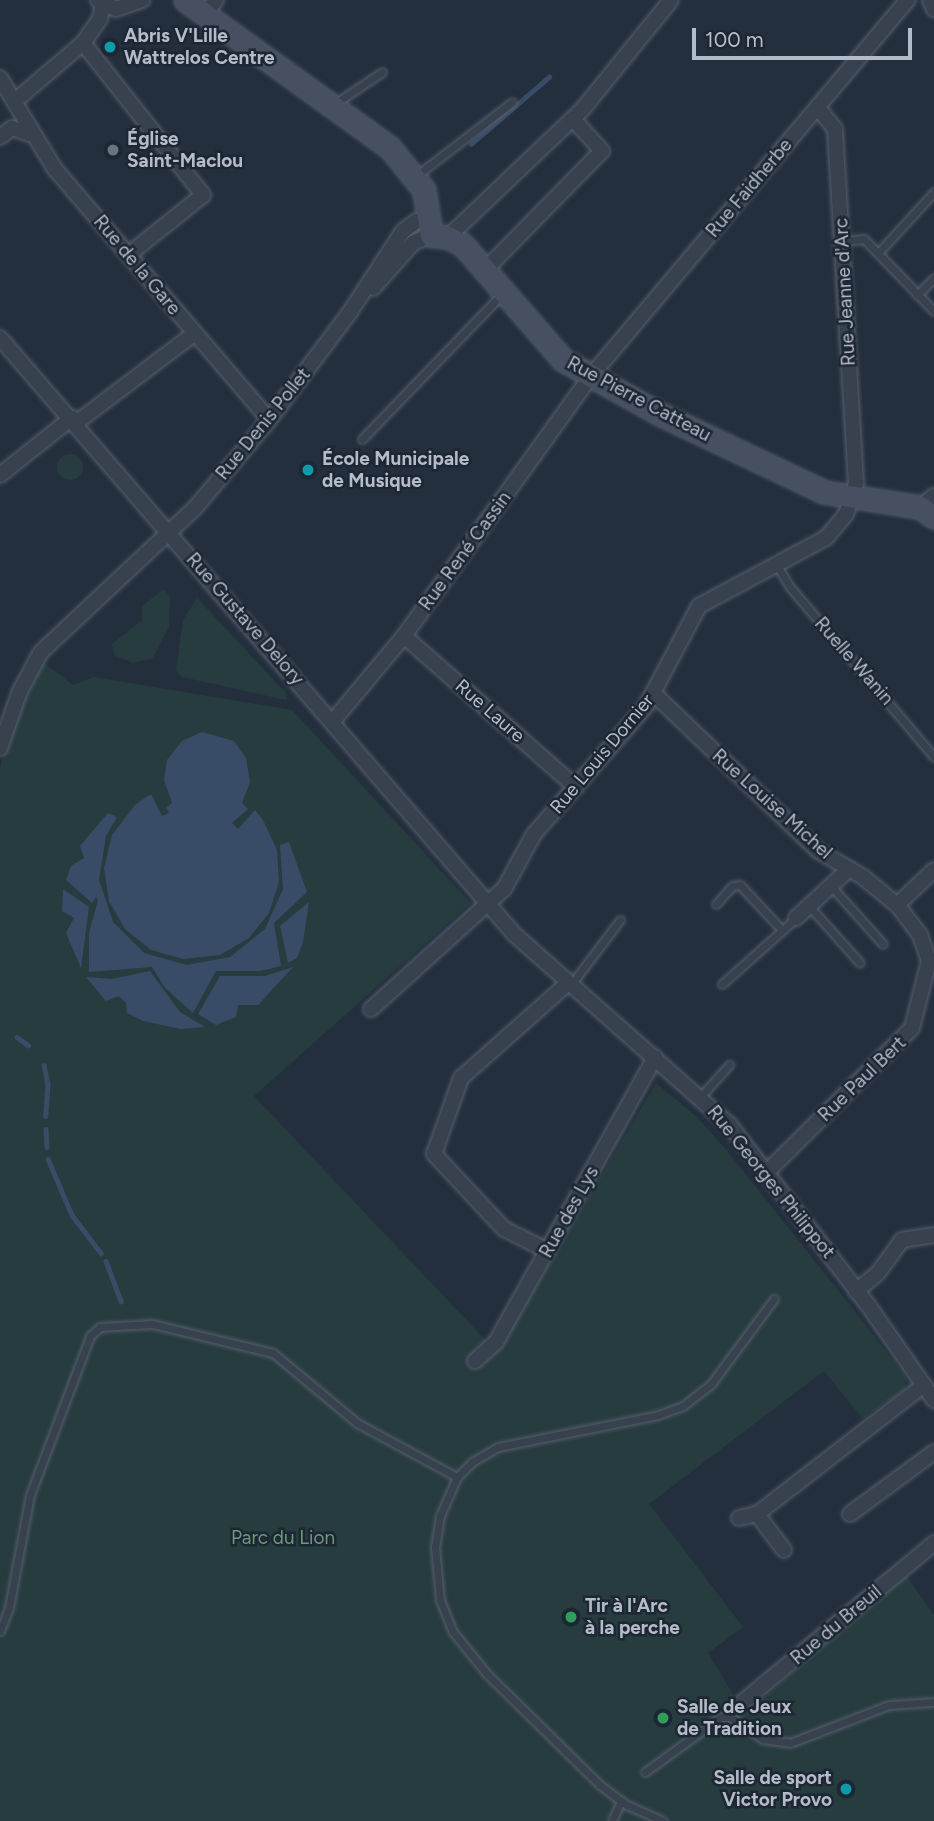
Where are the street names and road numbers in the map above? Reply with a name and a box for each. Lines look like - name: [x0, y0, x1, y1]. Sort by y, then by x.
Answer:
- street label: Rue Faidherbe: [701, 134, 797, 242]
- street label: Rue de la Gare: [89, 210, 185, 320]
- street label: Rue Jeanne d'Arc: [830, 217, 860, 367]
- street label: Rue Pierre Catteau: [563, 351, 715, 447]
- street label: Rue Denis Pollet: [211, 363, 315, 485]
- street label: Rue René Cassin: [414, 487, 516, 615]
- street label: Rue Gustave Delory: [181, 548, 309, 690]
- street label: Ruelle Wanin: [810, 612, 898, 710]
- street label: Rue Laure: [451, 675, 529, 747]
- street label: Rue Louis Dornier: [545, 689, 659, 819]
- street label: Rue Louise Michel: [707, 744, 837, 864]
- street label: Rue Paul Bert: [813, 1032, 911, 1126]
- street label: Rue Georges Philippot: [702, 1101, 840, 1263]
- street label: Rue des Lys: [534, 1162, 604, 1262]
- street label: Rue du Breuil: [786, 1580, 886, 1670]

